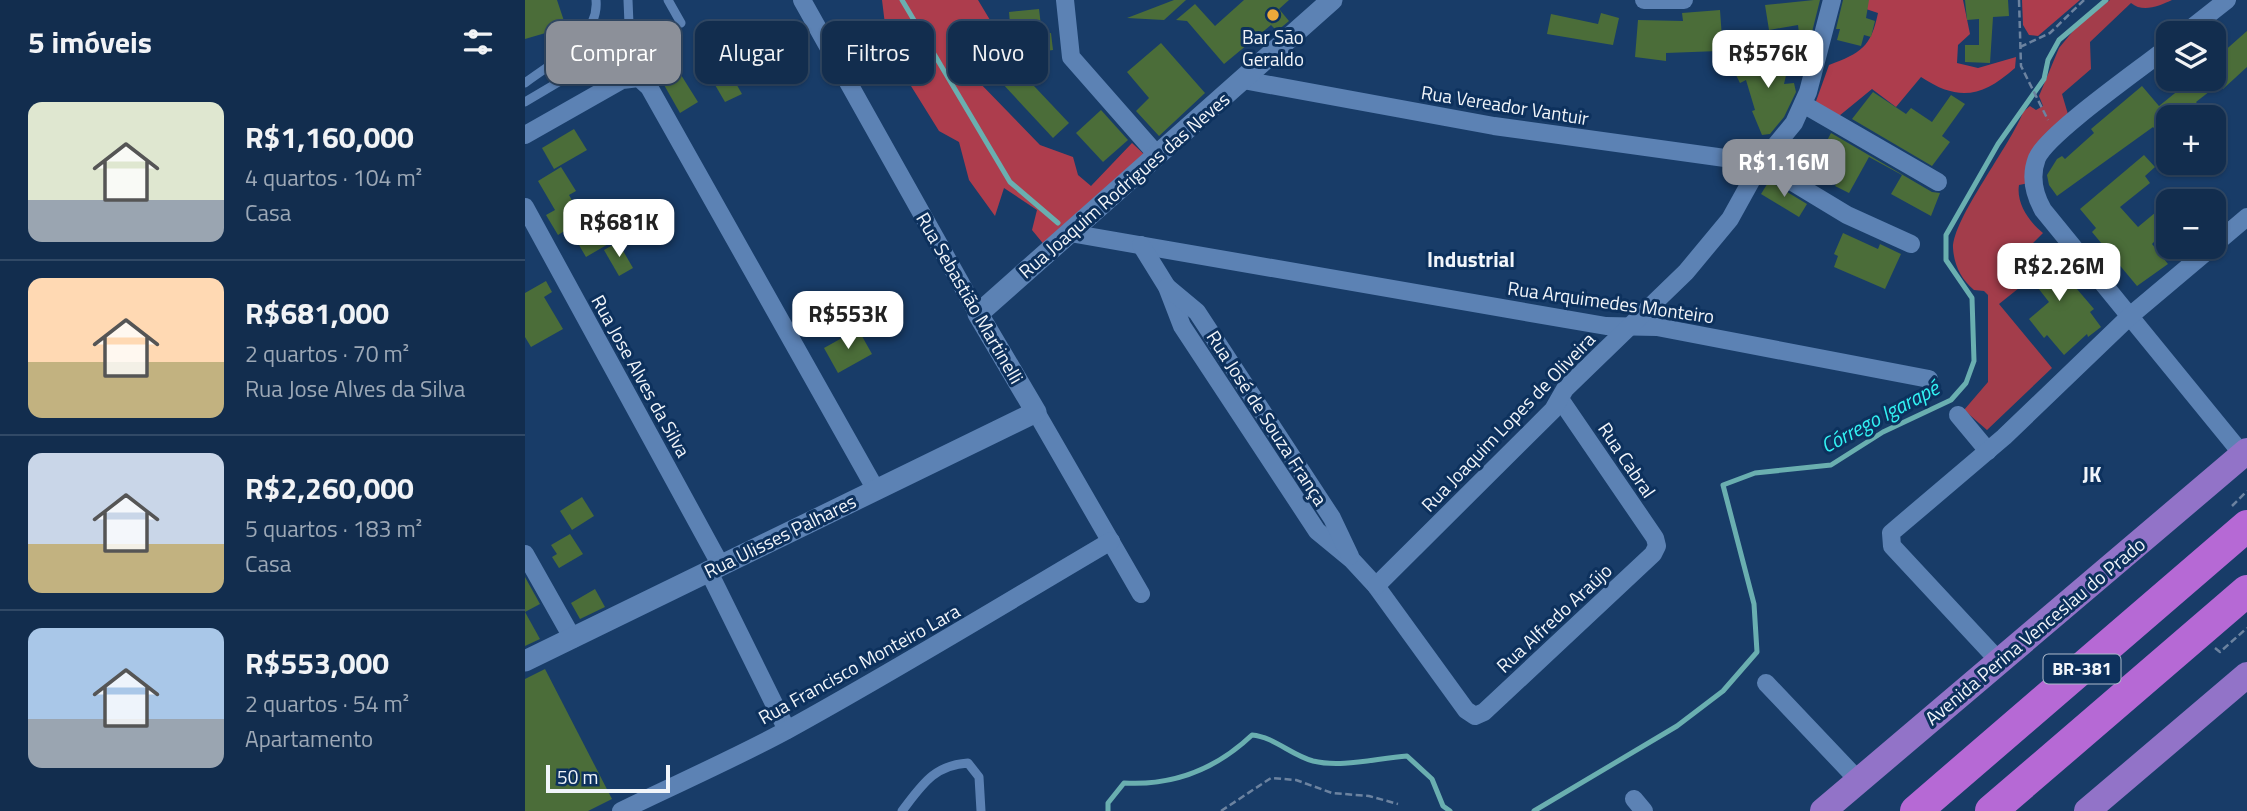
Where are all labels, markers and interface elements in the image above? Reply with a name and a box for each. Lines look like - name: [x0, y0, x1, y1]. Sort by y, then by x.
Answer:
- marker: Bar São Geraldo: [1265, 7, 1281, 23]
- text: 5 imóveis: [28, 19, 152, 65]
- chip: Comprar: [546, 21, 681, 84]
- chip: Alugar: [695, 21, 808, 84]
- chip: Filtros: [822, 21, 934, 84]
- chip: Novo: [948, 21, 1048, 84]
- map controls: [2156, 21, 2226, 259]
- button: layers: [2156, 21, 2226, 91]
- place label: Bar São Geraldo: [1242, 22, 1304, 73]
- icon: filters: [459, 23, 497, 61]
- pin: R$576K: [1711, 31, 1825, 90]
- text: R$576K: [1728, 35, 1808, 70]
- street label: Rua Vereador Vantuir: [1419, 77, 1591, 132]
- street label: Rua Joaquim Rodrigues das Neves: [1012, 84, 1236, 285]
- button: +: [2156, 105, 2226, 175]
- text: R$1,160,000: [245, 114, 414, 160]
- icon: home: [84, 130, 168, 214]
- pin: R$1.16M: [1719, 140, 1849, 199]
- text: R$1.16M: [1738, 144, 1830, 179]
- text: 4 quartos · 104 m²: [245, 160, 422, 195]
- button: −: [2156, 189, 2226, 259]
- text: Casa: [245, 195, 291, 230]
- pin: R$681K: [562, 200, 676, 259]
- text: R$681K: [579, 204, 659, 239]
- street label: Rua Sebastião Martinelli: [909, 207, 1031, 389]
- district label: Industrial: [1427, 243, 1515, 275]
- pin: R$2.26M: [1994, 244, 2124, 303]
- text: R$2.26M: [2013, 248, 2105, 283]
- street label: Rua Arquimedes Monteiro: [1506, 273, 1716, 330]
- street label: Rua Jose Alves da Silva: [585, 289, 698, 463]
- text: R$681,000: [245, 290, 389, 336]
- pin: R$553K: [791, 292, 905, 351]
- text: R$553K: [808, 296, 888, 331]
- icon: home: [84, 306, 168, 390]
- street label: Rua José de Souza França: [1200, 324, 1335, 511]
- street label: Rua Joaquim Lopes de Oliveira: [1414, 325, 1602, 518]
- text: 2 quartos · 70 m²: [245, 336, 409, 371]
- water label: Córrego Igarapé: [1814, 370, 1947, 461]
- text: Rua Jose Alves da Silva: [245, 371, 465, 406]
- street label: Rua Cabral: [1591, 416, 1663, 503]
- district label: JK: [2083, 458, 2102, 490]
- text: R$2,260,000: [245, 465, 414, 511]
- icon: home: [84, 481, 168, 565]
- street label: Rua Ulisses Palhares: [699, 486, 861, 585]
- text: 5 quartos · 183 m²: [245, 511, 422, 546]
- street label: Avenida Perina Venceslau do Prado: [1918, 530, 2151, 732]
- text: Casa: [245, 546, 291, 581]
- street label: Rua Alfredo Araújo: [1489, 556, 1618, 679]
- street label: Rua Francisco Monteiro Lara: [753, 596, 965, 731]
- text: R$553,000: [245, 640, 389, 686]
- road number: BR-381: [2043, 654, 2121, 684]
- icon: home: [84, 656, 168, 740]
- text: 2 quartos · 54 m²: [245, 686, 409, 721]
- text: Apartamento: [245, 721, 373, 756]
- scale bar: [546, 762, 670, 794]
- text: 50 m: [557, 762, 598, 791]

